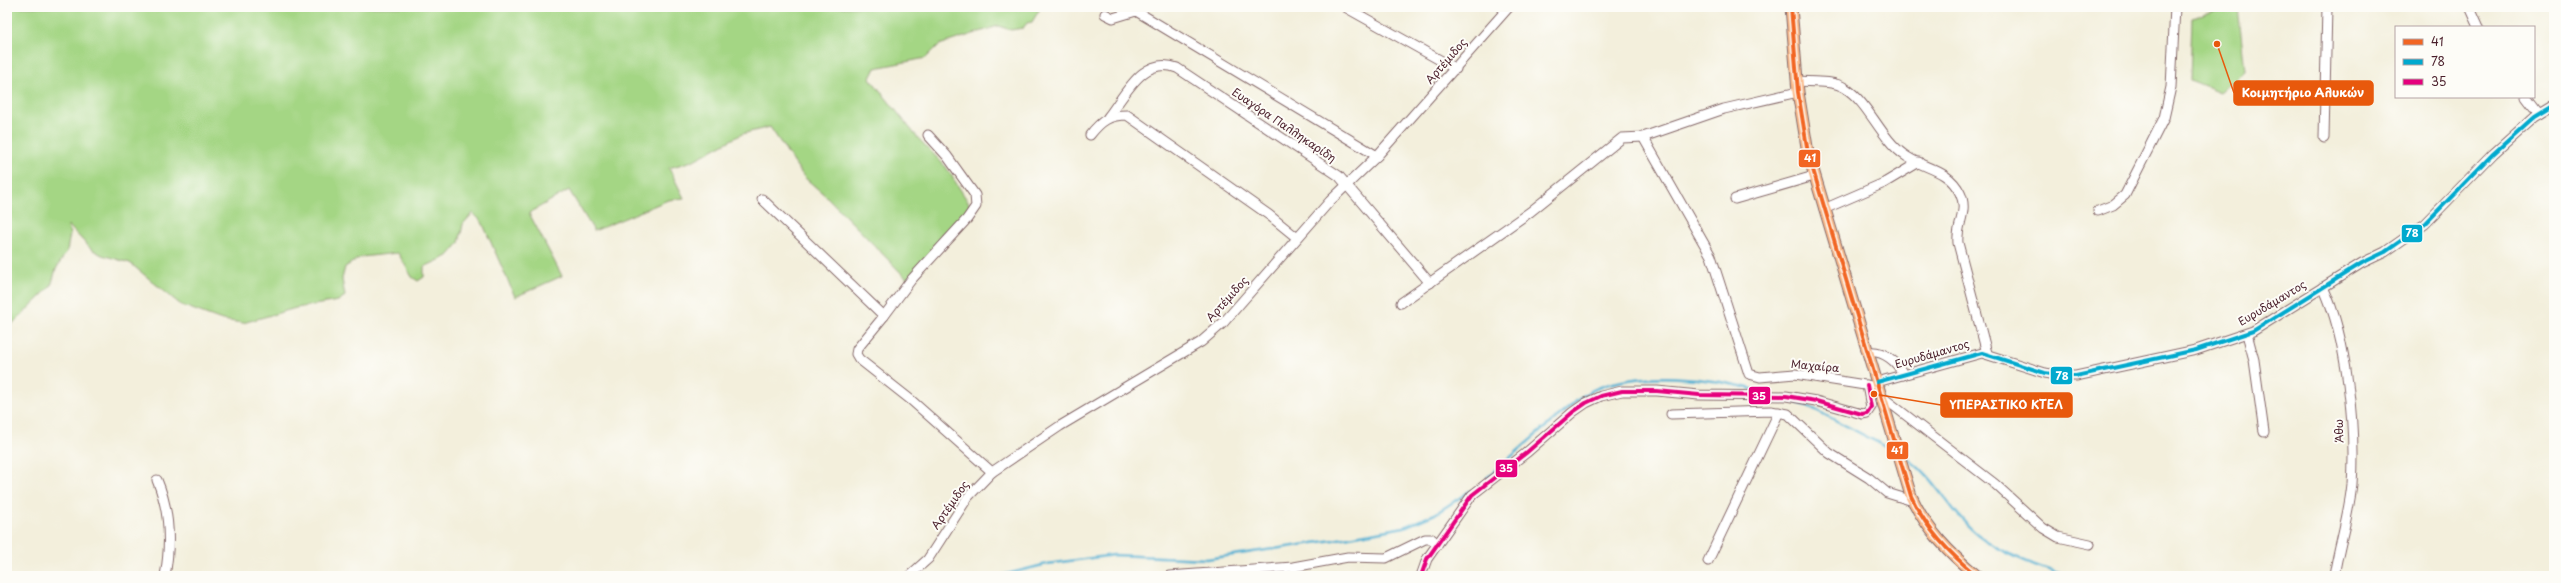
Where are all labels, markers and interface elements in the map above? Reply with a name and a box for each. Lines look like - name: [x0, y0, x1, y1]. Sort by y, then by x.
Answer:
- legend: [2395, 26, 2535, 98]
- text: 41: [2431, 32, 2444, 50]
- street label: Αρτέμιδος: [1421, 34, 1471, 87]
- text: 78: [2431, 52, 2445, 70]
- text: 35: [2431, 72, 2446, 90]
- callout: Κοιμητήριο Αλυκών: [2234, 81, 2373, 105]
- street label: Ευαγόρα Παλληκαρίδη: [1229, 83, 1340, 166]
- text: Κοιμητήριο Αλυκών: [2242, 83, 2364, 101]
- line badge: 41: [1798, 149, 1821, 168]
- text: 41: [1804, 149, 1816, 166]
- line badge: 78: [2401, 224, 2423, 243]
- text: 78: [2405, 224, 2419, 241]
- street label: Αρτέμιδος: [1202, 272, 1252, 325]
- street label: Ευρυδάμαντος: [2235, 275, 2309, 330]
- street label: Ευρυδάμαντος: [1893, 335, 1971, 372]
- street label: Μαχαίρα: [1790, 355, 1840, 376]
- line badge: 78: [2050, 366, 2073, 385]
- text: 78: [2055, 367, 2069, 384]
- line badge: 35: [1748, 386, 1771, 405]
- text: 35: [1752, 387, 1766, 404]
- callout: ΥΠΕΡΑΣΤΙΚΟ ΚΤΕΛ: [1941, 393, 2072, 417]
- text: ΥΠΕΡΑΣΤΙΚΟ ΚΤΕΛ: [1949, 395, 2063, 413]
- street label: Άθω: [2330, 419, 2347, 443]
- line badge: 41: [1886, 441, 1909, 460]
- text: 41: [1891, 441, 1903, 458]
- line badge: 35: [1495, 459, 1518, 478]
- text: 35: [1499, 459, 1513, 476]
- street label: Αρτέμιδος: [927, 477, 973, 532]

